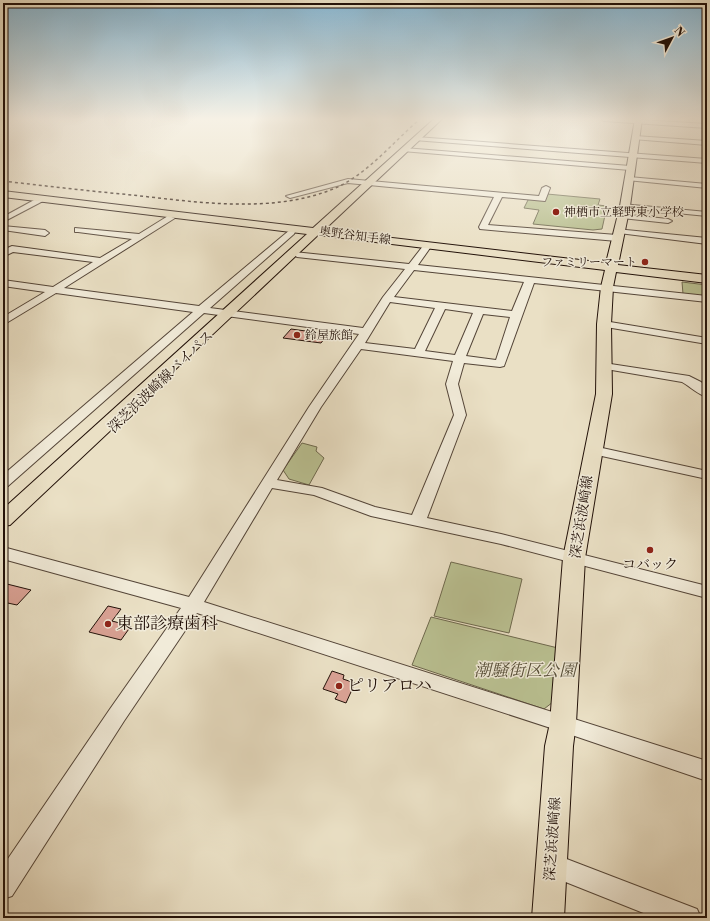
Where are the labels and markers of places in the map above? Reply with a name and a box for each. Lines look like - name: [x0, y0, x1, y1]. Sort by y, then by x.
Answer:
- place label: 神栖市立軽野東小学校: [564, 205, 684, 220]
- marker: 神栖市立軽野東小学校: [551, 207, 561, 217]
- place label: ファミリーマート: [541, 255, 637, 270]
- marker: ファミリーマート: [640, 257, 650, 267]
- place label: 鈴屋旅館: [304, 328, 353, 343]
- marker: 鈴屋旅館: [292, 330, 302, 340]
- marker: コバック: [645, 545, 655, 555]
- place label: コバック: [622, 556, 678, 574]
- place label: 東部診療歯科: [116, 613, 218, 635]
- marker: 東部診療歯科: [103, 619, 113, 629]
- place label: ピリアロハ: [347, 675, 432, 697]
- marker: ピリアロハ: [334, 681, 344, 691]

